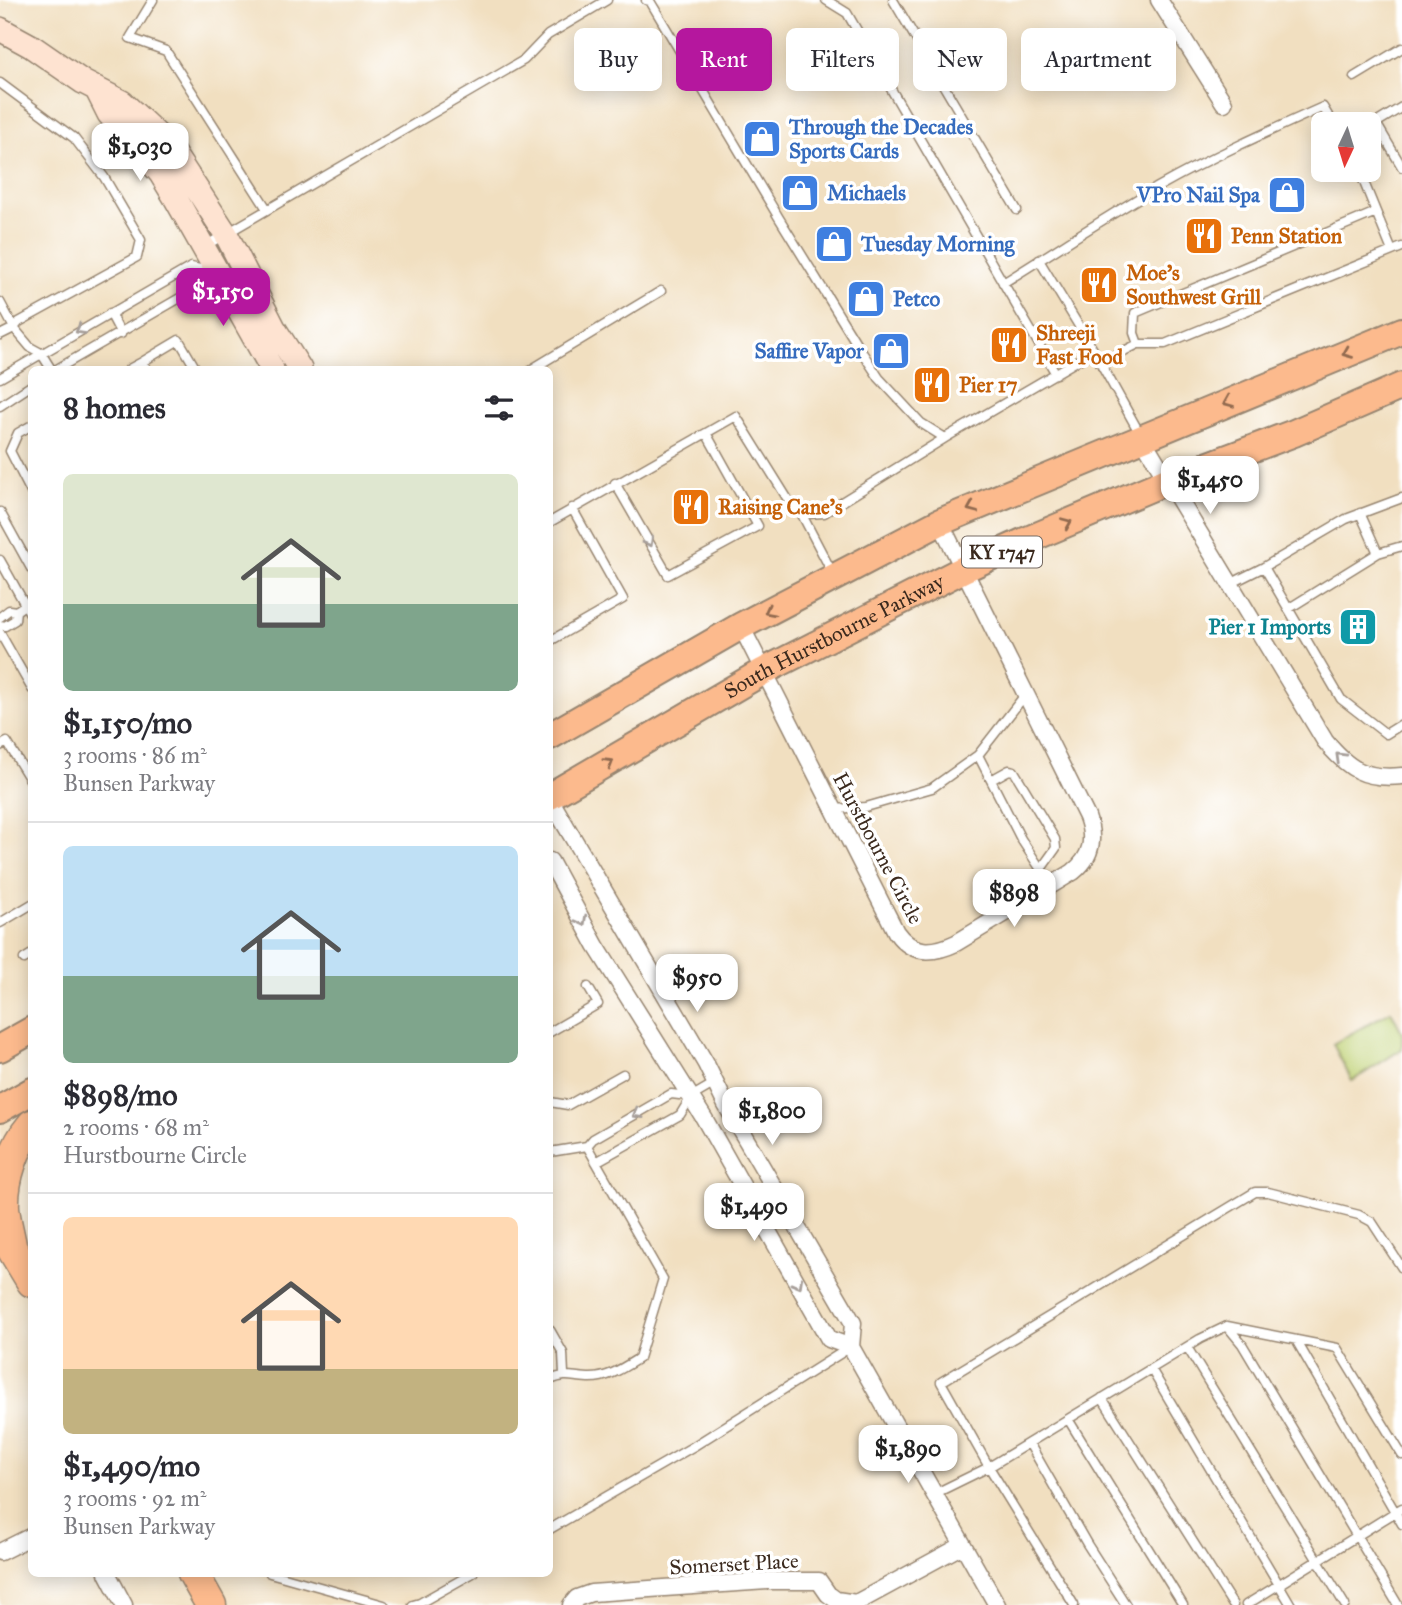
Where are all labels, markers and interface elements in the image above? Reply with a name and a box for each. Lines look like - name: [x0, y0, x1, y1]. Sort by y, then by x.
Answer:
- chip: Buy: [574, 28, 662, 91]
- chip: Rent: [676, 28, 772, 91]
- chip: Filters: [786, 28, 899, 91]
- chip: New: [913, 28, 1007, 91]
- chip: Apartment: [1021, 28, 1176, 91]
- north arrow: [1311, 112, 1381, 182]
- map controls: [1311, 112, 1381, 182]
- place label: Through the Decades Sports Cards: [788, 114, 973, 164]
- shop icon: Through the Decades Sports Cards: [741, 118, 783, 160]
- pin: $1,030: [83, 124, 197, 183]
- text: $1,030: [108, 132, 172, 160]
- shop icon: Michaels: [779, 172, 821, 214]
- shop icon: VPro Nail Spa: [1266, 174, 1308, 216]
- place label: Michaels: [827, 180, 906, 206]
- place label: VPro Nail Spa: [1136, 182, 1261, 208]
- restaurant icon: Penn Station: [1183, 215, 1225, 257]
- shop icon: Tuesday Morning: [813, 223, 855, 265]
- place label: Penn Station: [1231, 223, 1343, 249]
- place label: Tuesday Morning: [860, 231, 1016, 257]
- place label: Moe's Southwest Grill: [1126, 260, 1263, 310]
- restaurant icon: Moe's Southwest Grill: [1078, 264, 1120, 306]
- pin: $1,150: [166, 268, 280, 328]
- text: $1,150: [192, 277, 254, 305]
- shop icon: Petco: [845, 278, 887, 320]
- place label: Petco: [893, 286, 941, 312]
- place label: Shreeji Fast Food: [1036, 320, 1123, 370]
- one-way arrow: [74, 322, 87, 335]
- restaurant icon: Shreeji Fast Food: [988, 324, 1030, 366]
- shop icon: Saffire Vapor: [870, 330, 912, 372]
- place label: Saffire Vapor: [755, 338, 865, 364]
- one-way arrow: [1341, 345, 1353, 359]
- restaurant icon: Pier 17: [911, 364, 953, 406]
- place label: Pier 17: [959, 372, 1017, 398]
- icon: filters: [480, 389, 518, 427]
- text: 8 homes: [63, 390, 166, 426]
- one-way arrow: [1223, 394, 1235, 408]
- pin: $1,450: [1153, 456, 1267, 516]
- text: $1,450: [1177, 465, 1243, 493]
- restaurant icon: Raising Cane's: [670, 486, 712, 528]
- place label: Raising Cane's: [718, 494, 843, 520]
- one-way arrow: [967, 500, 979, 514]
- one-way arrow: [1060, 518, 1072, 532]
- icon: home: [228, 520, 354, 646]
- one-way arrow: [641, 535, 654, 548]
- road number: KY 1747: [962, 537, 1042, 568]
- street label: South Hurstbourne Parkway: [719, 568, 950, 704]
- one-way arrow: [764, 603, 776, 616]
- building icon: Pier 1 Imports: [1337, 606, 1379, 648]
- place label: Pier 1 Imports: [1209, 614, 1331, 640]
- text: $1,150/mo: [63, 705, 192, 741]
- text: 3 rooms · 86 m²: [63, 741, 207, 769]
- one-way arrow: [1335, 753, 1348, 766]
- one-way arrow: [602, 758, 614, 771]
- street label: Hurstbourne Circle: [827, 768, 929, 928]
- text: Bunsen Parkway: [63, 769, 215, 797]
- pin: $898: [973, 870, 1055, 929]
- text: $898: [989, 878, 1039, 906]
- icon: home: [228, 892, 354, 1018]
- one-way arrow: [574, 914, 587, 927]
- pin: $950: [656, 954, 738, 1014]
- text: $950: [672, 963, 722, 991]
- text: $898/mo: [63, 1077, 178, 1113]
- pin: $1,800: [715, 1088, 829, 1147]
- text: $1,800: [738, 1096, 806, 1124]
- one-way arrow: [631, 1106, 644, 1119]
- text: 2 rooms · 68 m²: [63, 1113, 209, 1141]
- text: Hurstbourne Circle: [63, 1141, 247, 1169]
- pin: $1,490: [697, 1184, 811, 1243]
- text: $1,490: [720, 1192, 788, 1220]
- icon: home: [228, 1263, 354, 1389]
- one-way arrow: [790, 1276, 803, 1289]
- pin: $1,890: [851, 1426, 965, 1485]
- text: $1,890: [875, 1434, 941, 1462]
- text: $1,490/mo: [63, 1448, 200, 1484]
- text: 3 rooms · 92 m²: [63, 1484, 206, 1512]
- text: Bunsen Parkway: [63, 1512, 215, 1540]
- street label: Somerset Place: [669, 1548, 800, 1580]

